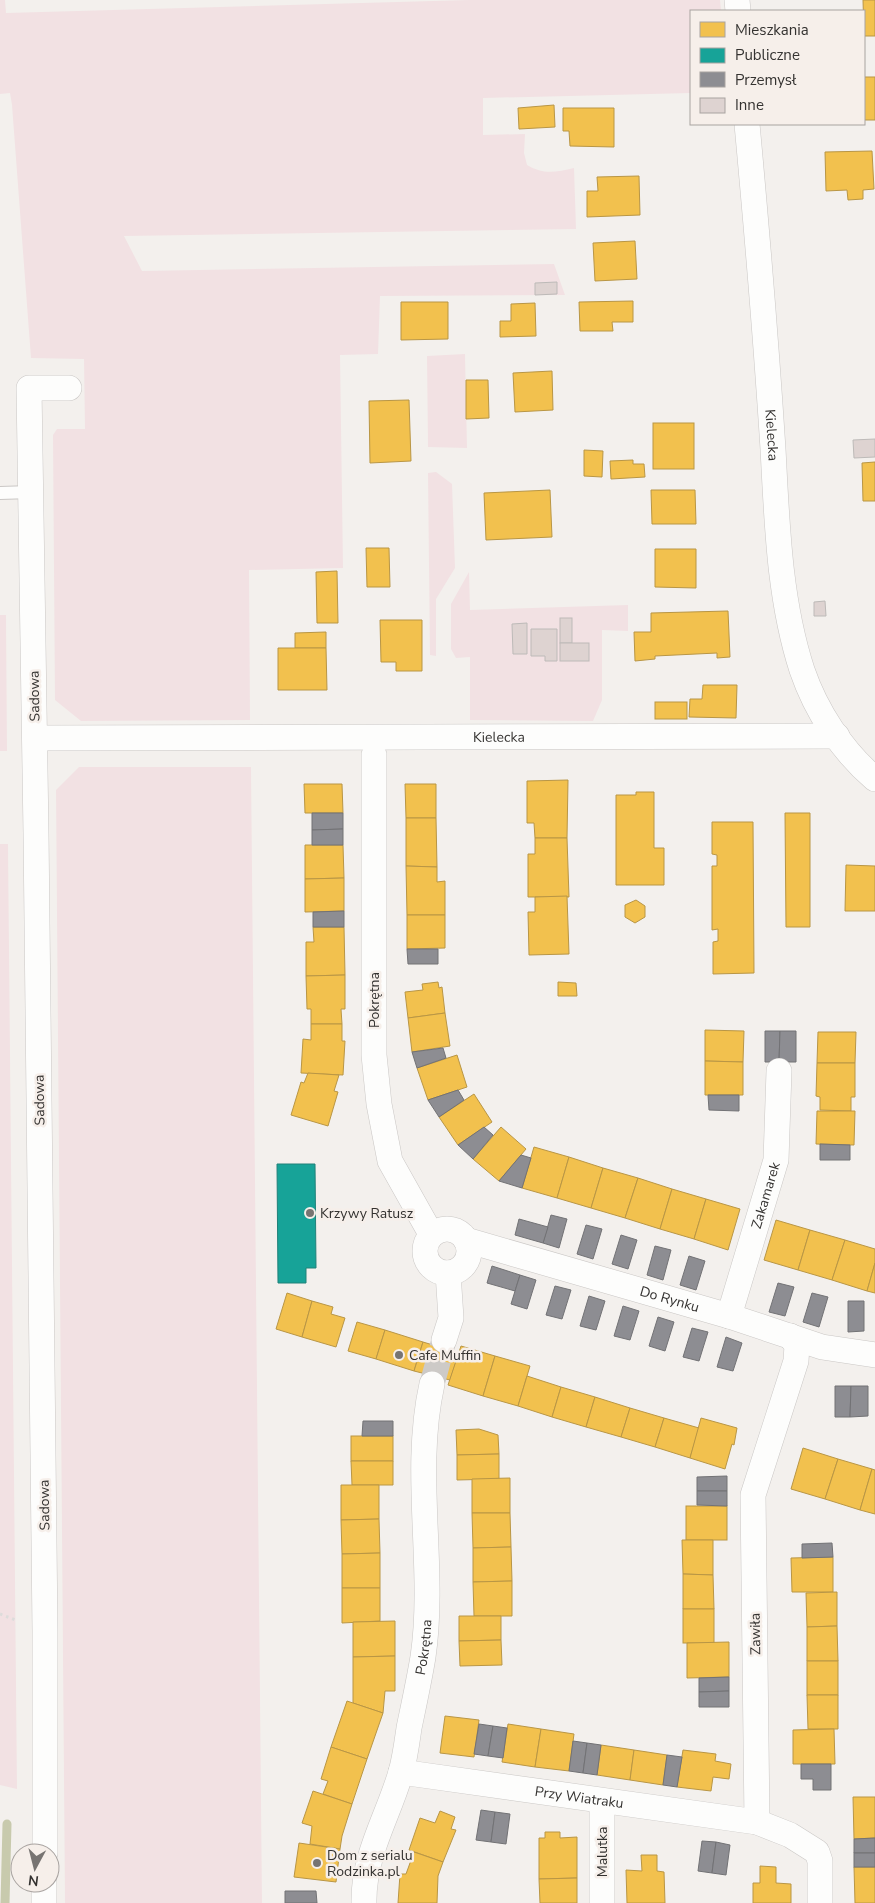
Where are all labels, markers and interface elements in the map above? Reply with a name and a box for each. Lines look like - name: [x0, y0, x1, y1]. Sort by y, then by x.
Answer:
- legend: [690, 10, 865, 125]
- text: Mieszkania: [735, 20, 809, 40]
- text: Publiczne: [735, 45, 800, 65]
- text: Przemysł: [735, 70, 797, 90]
- text: Inne: [735, 95, 764, 115]
- street label: Kielecka: [760, 408, 783, 461]
- street label: Sadowa: [25, 670, 44, 722]
- street label: Kielecka: [473, 728, 525, 747]
- street label: Pokrętna: [365, 972, 384, 1028]
- street label: Sadowa: [30, 1074, 49, 1126]
- street label: Zakamarek: [747, 1159, 785, 1231]
- place label: Krzywy Ratusz: [320, 1204, 414, 1223]
- marker: Krzywy Ratusz: [304, 1207, 316, 1219]
- street label: Do Rynku: [637, 1282, 702, 1317]
- place label: Cafe Muffin: [409, 1346, 481, 1365]
- marker: Cafe Muffin: [393, 1349, 405, 1361]
- street label: Sadowa: [35, 1479, 54, 1531]
- street label: Zawiła: [746, 1613, 765, 1655]
- street label: Pokrętna: [411, 1619, 436, 1677]
- street label: Przy Wiatraku: [534, 1782, 625, 1813]
- street label: Malutka: [593, 1827, 612, 1877]
- north arrow: [10, 1843, 60, 1893]
- place label: Dom z serialu Rodzinka.pl: [327, 1846, 413, 1881]
- marker: Dom z serialu Rodzinka.pl: [311, 1857, 323, 1869]
- text: N: [27, 1870, 40, 1890]

